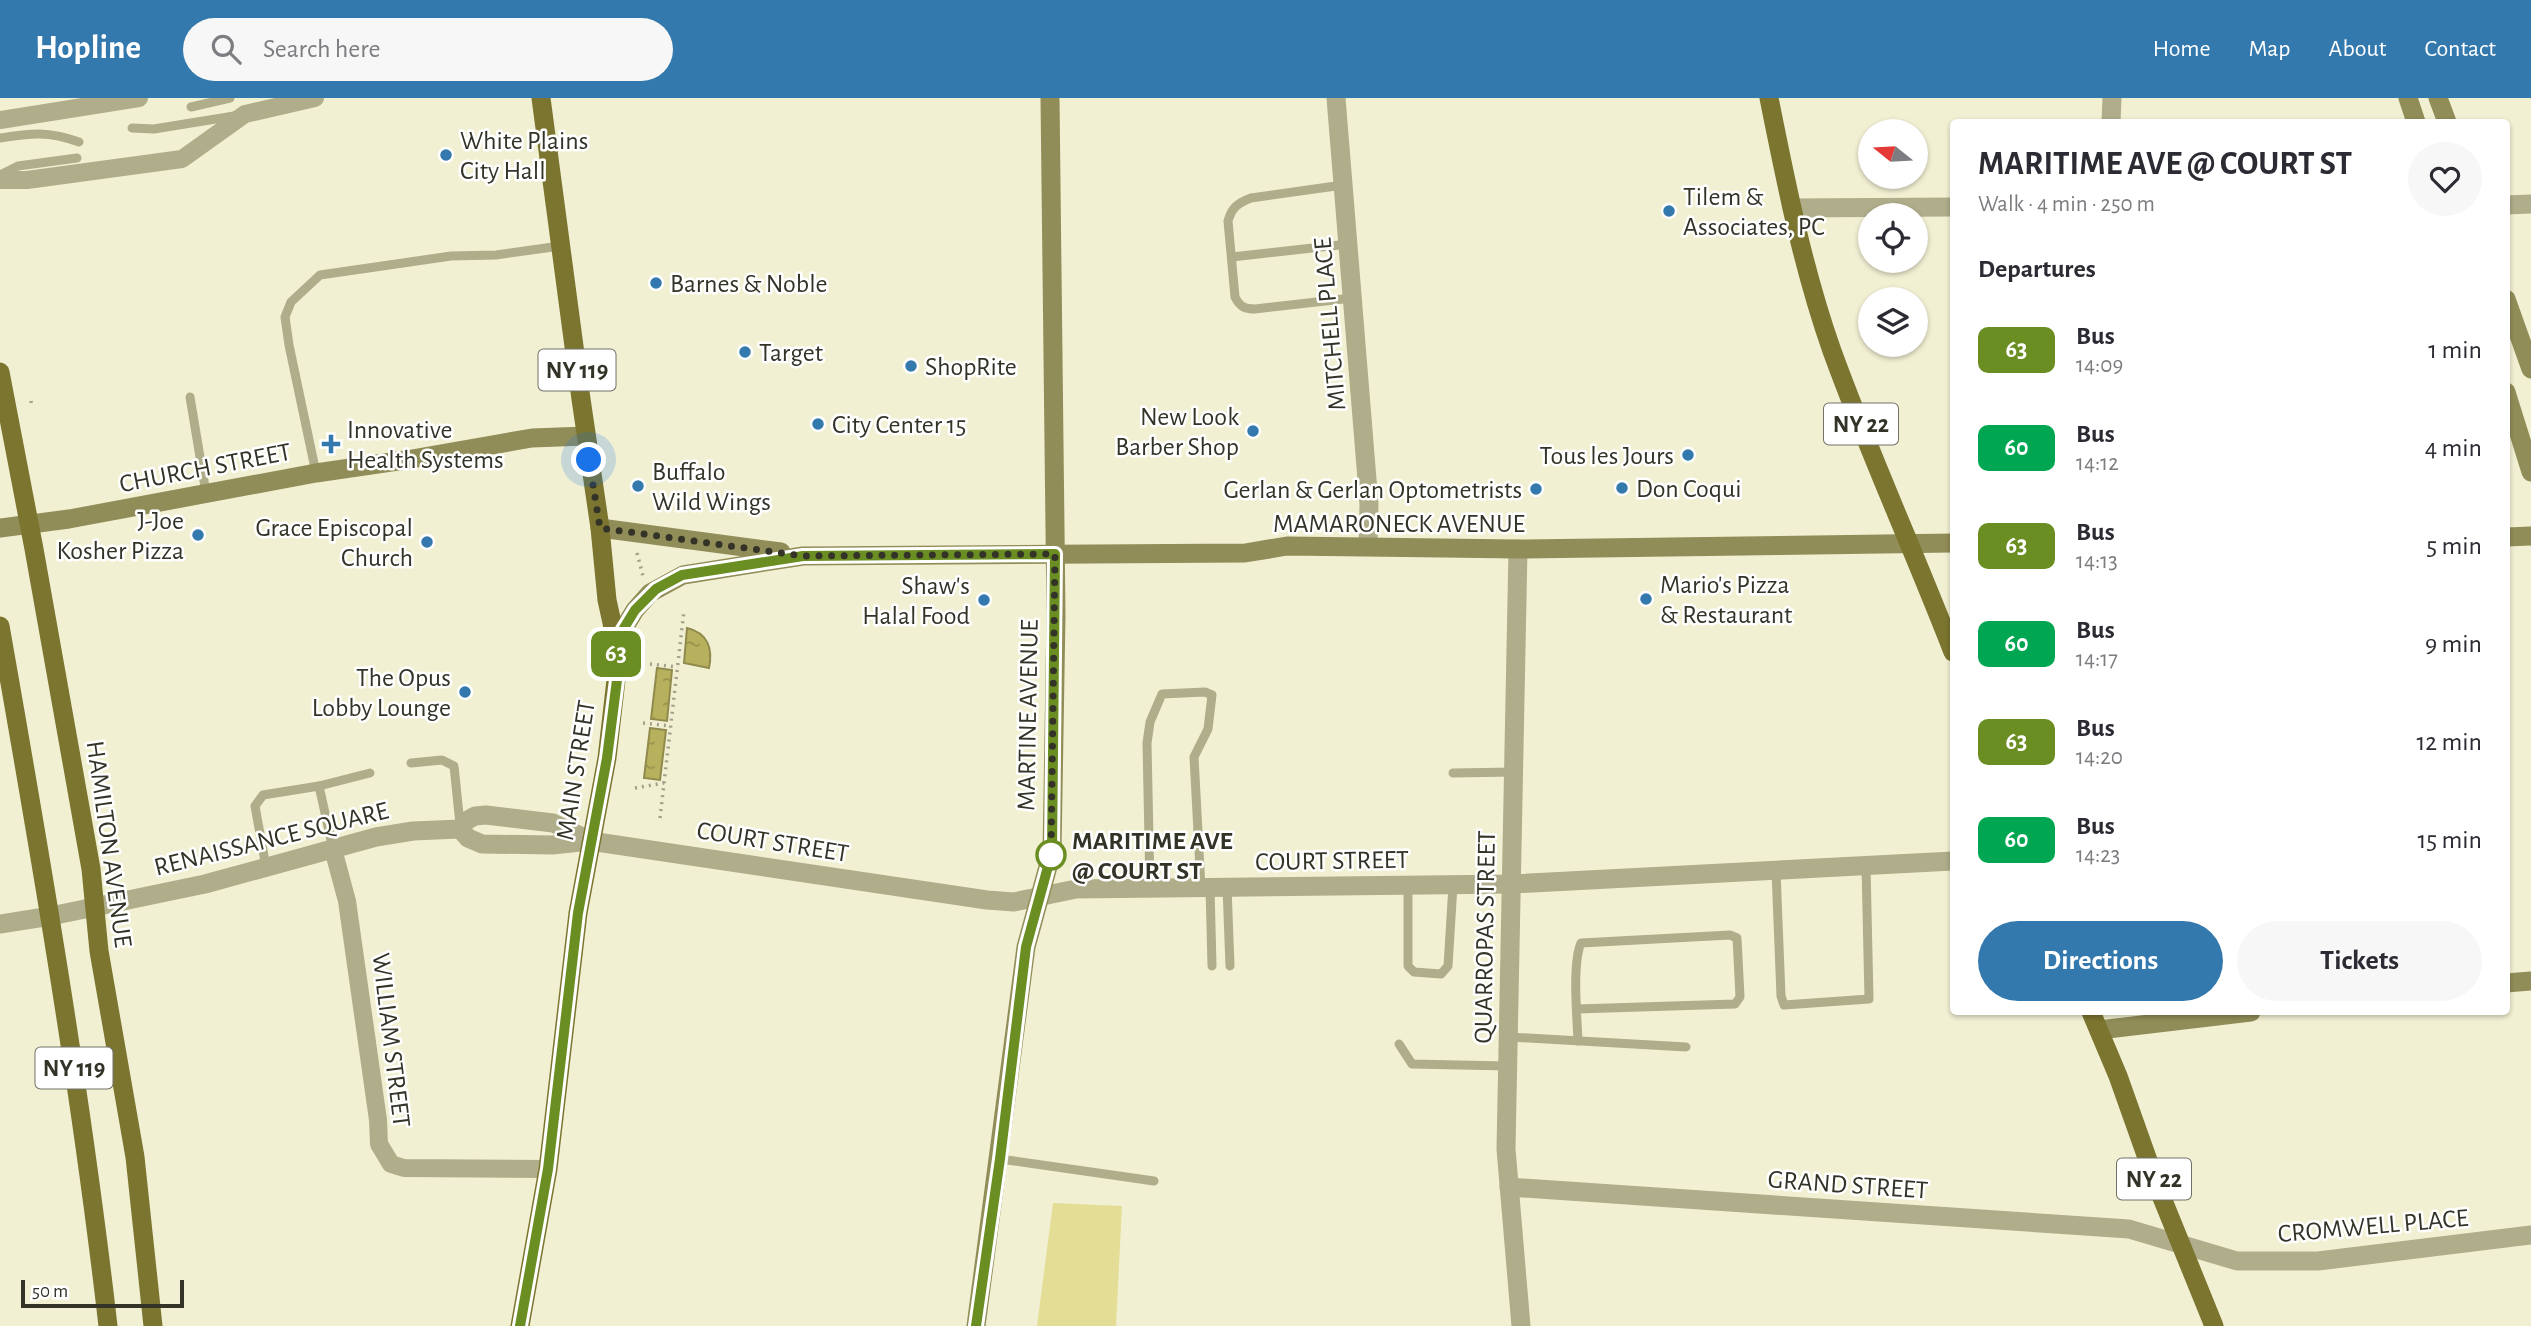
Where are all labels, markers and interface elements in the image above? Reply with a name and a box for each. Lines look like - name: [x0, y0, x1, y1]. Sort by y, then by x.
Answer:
- search box: [183, 18, 673, 81]
- icon: search: [207, 30, 245, 68]
- text: Hopline: [35, 32, 141, 65]
- text: Search here: [263, 36, 381, 62]
- text: Home: [2153, 37, 2211, 61]
- text: Map: [2249, 37, 2291, 61]
- text: About: [2329, 37, 2386, 61]
- text: Contact: [2424, 37, 2496, 61]
- north arrow: [1858, 119, 1928, 189]
- map controls: [1858, 119, 1928, 357]
- place label: White Plains City Hall: [460, 128, 588, 184]
- button: heart: [2408, 142, 2482, 216]
- marker: White Plains City Hall: [438, 147, 454, 163]
- text: MARITIME AVE @ COURT ST: [1978, 148, 2352, 181]
- place label: Tilem & Associates, PC: [1683, 184, 1825, 240]
- text: Walk · 4 min · 250 m: [1978, 193, 2155, 216]
- marker: Tilem & Associates, PC: [1661, 203, 1677, 219]
- button: locate: [1858, 203, 1928, 273]
- street label: MITCHELL PLACE: [1309, 236, 1351, 412]
- text: Departures: [1978, 256, 2096, 282]
- place label: Barnes & Noble: [670, 271, 828, 297]
- marker: Barnes & Noble: [648, 275, 664, 291]
- button: layers: [1858, 287, 1928, 357]
- text: Bus: [2076, 323, 2115, 349]
- text: 1 min: [2428, 337, 2482, 363]
- text: 63: [2006, 338, 2027, 362]
- place label: Target: [759, 340, 823, 366]
- marker: Target: [737, 344, 753, 360]
- road number: NY 119: [538, 349, 616, 390]
- place label: ShopRite: [925, 354, 1017, 380]
- text: 14:09: [2076, 354, 2123, 377]
- marker: ShopRite: [903, 358, 919, 374]
- place label: New Look Barber Shop: [1115, 404, 1239, 460]
- road number: NY 22: [1824, 404, 1898, 444]
- place label: City Center 15: [832, 412, 966, 438]
- marker: City Center 15: [810, 416, 826, 432]
- place label: Innovative Health Systems: [347, 417, 504, 473]
- text: Bus: [2076, 421, 2115, 447]
- marker: New Look Barber Shop: [1245, 423, 1261, 439]
- marker: Innovative Health Systems: [321, 434, 341, 454]
- text: 4 min: [2425, 435, 2482, 461]
- text: 60: [2004, 436, 2029, 460]
- street label: CHURCH STREET: [117, 439, 293, 497]
- your location: [571, 442, 606, 477]
- place label: Tous les Jours: [1539, 443, 1674, 469]
- marker: Tous les Jours: [1680, 447, 1696, 463]
- text: 14:12: [2076, 452, 2119, 475]
- place label: Buffalo Wild Wings: [652, 459, 771, 515]
- place label: Don Coqui: [1636, 476, 1742, 502]
- place label: Gerlan & Gerlan Optometrists: [1223, 477, 1522, 503]
- marker: Buffalo Wild Wings: [630, 478, 646, 494]
- marker: Don Coqui: [1614, 480, 1630, 496]
- marker: Gerlan & Gerlan Optometrists: [1528, 481, 1544, 497]
- place label: J-Joe Kosher Pizza: [57, 508, 184, 564]
- street label: MAMARONECK AVENUE: [1273, 511, 1525, 537]
- place label: Grace Episcopal Church: [255, 515, 413, 571]
- text: Bus: [2076, 519, 2115, 545]
- marker: J-Joe Kosher Pizza: [190, 527, 206, 543]
- text: 5 min: [2426, 533, 2482, 559]
- marker: Grace Episcopal Church: [419, 534, 435, 550]
- text: 63: [2006, 534, 2027, 558]
- text: 14:13: [2076, 550, 2118, 573]
- place label: Mario's Pizza & Restaurant: [1660, 572, 1792, 628]
- place label: Shaw's Halal Food: [862, 573, 970, 629]
- marker: Mario's Pizza & Restaurant: [1638, 591, 1654, 607]
- marker: Shaw's Halal Food: [976, 592, 992, 608]
- text: Bus: [2076, 617, 2115, 643]
- street label: MARTINE AVENUE: [1013, 619, 1043, 811]
- line badge: 63: [584, 631, 648, 677]
- text: 9 min: [2425, 631, 2482, 657]
- text: 60: [2004, 632, 2029, 656]
- text: 63: [605, 642, 627, 666]
- text: 14:17: [2076, 648, 2118, 671]
- place label: The Opus Lobby Lounge: [312, 665, 451, 721]
- marker: The Opus Lobby Lounge: [457, 684, 473, 700]
- street label: MAIN STREET: [552, 698, 600, 842]
- text: Bus: [2076, 715, 2115, 741]
- text: 12 min: [2416, 729, 2482, 755]
- text: 63: [2006, 730, 2027, 754]
- street label: HAMILTON AVENUE: [82, 739, 136, 949]
- text: 14:20: [2076, 746, 2123, 769]
- street label: RENAISSANCE SQUARE: [151, 797, 391, 881]
- text: Bus: [2076, 813, 2115, 839]
- street label: COURT STREET: [695, 817, 851, 867]
- text: 15 min: [2417, 827, 2482, 853]
- place label: MARITIME AVE @ COURT ST: [1072, 828, 1233, 884]
- text: 60: [2004, 828, 2029, 852]
- street label: QUARROPAS STREET: [1470, 830, 1500, 1044]
- marker: MARITIME AVE @ COURT ST: [1036, 840, 1066, 870]
- text: 14:23: [2076, 844, 2120, 867]
- street label: COURT STREET: [1255, 847, 1409, 875]
- button: Directions: [1978, 921, 2223, 1001]
- button: Tickets: [2237, 921, 2482, 1001]
- street label: WILLIAM STREET: [367, 951, 415, 1129]
- road number: NY 119: [36, 1048, 112, 1088]
- road number: NY 22: [2117, 1158, 2191, 1199]
- street label: GRAND STREET: [1767, 1166, 1929, 1204]
- street label: CROMWELL PLACE: [2277, 1205, 2469, 1247]
- scale bar: [21, 1277, 184, 1309]
- text: 50 m: [32, 1282, 68, 1301]

